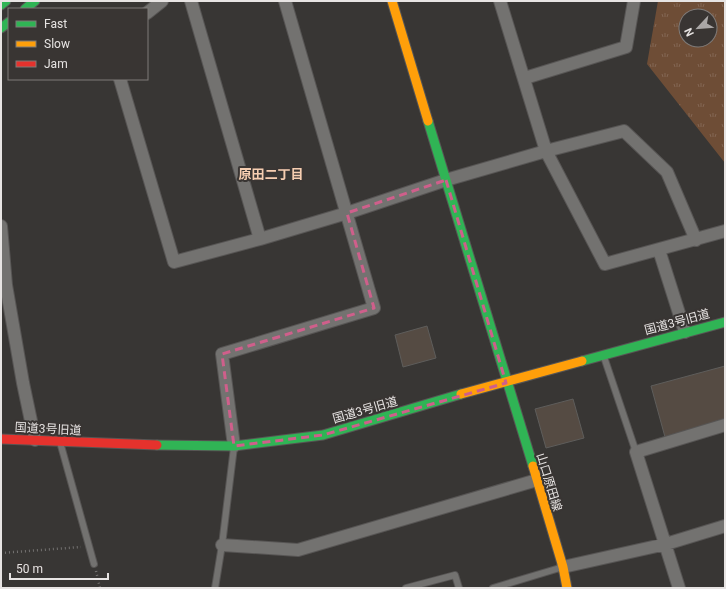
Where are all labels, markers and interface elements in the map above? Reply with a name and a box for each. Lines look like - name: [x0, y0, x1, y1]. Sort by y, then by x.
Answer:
- legend: [8, 8, 148, 80]
- north arrow: [678, 8, 718, 48]
- text: Fast: [44, 17, 67, 31]
- text: N: [682, 26, 697, 39]
- text: Slow: [44, 37, 70, 51]
- text: Jam: [44, 57, 68, 71]
- district label: 原田二丁目: [238, 167, 304, 182]
- street label: 国道3号旧道: [643, 307, 711, 337]
- street label: 国道3号旧道: [331, 394, 399, 426]
- street label: 国道3号旧道: [14, 420, 82, 438]
- street label: 山口原田線: [534, 451, 564, 513]
- scale bar: [10, 555, 108, 581]
- text: 50 m: [16, 562, 43, 576]

